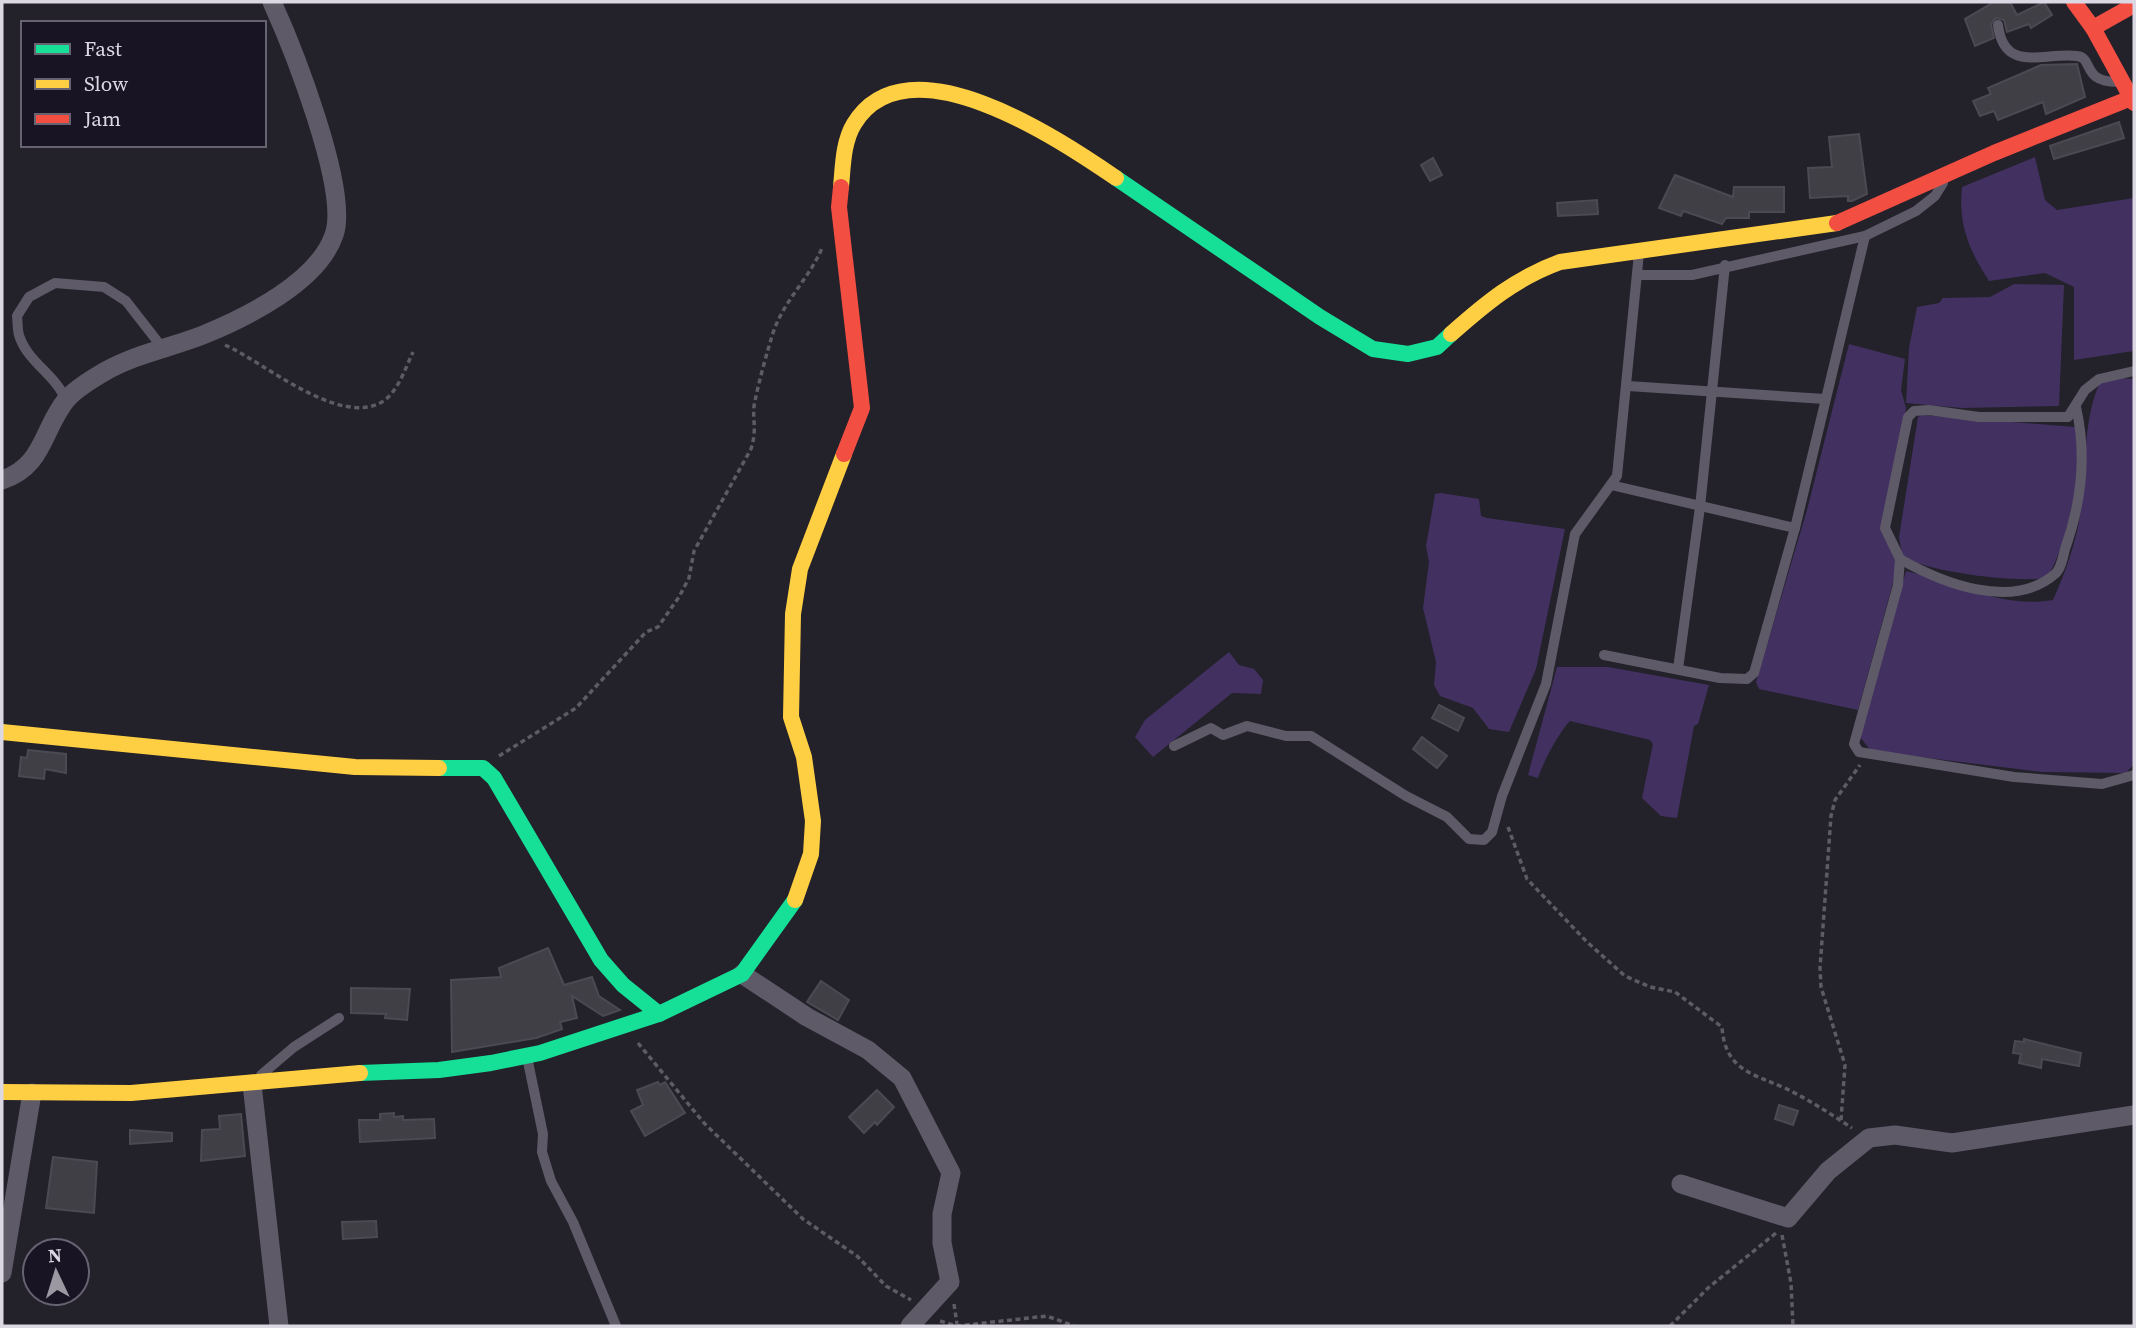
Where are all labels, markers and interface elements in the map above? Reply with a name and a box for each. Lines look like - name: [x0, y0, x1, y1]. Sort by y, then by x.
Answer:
- legend: [21, 21, 266, 147]
- text: Fast: [84, 34, 122, 63]
- text: Slow: [84, 69, 128, 98]
- text: Jam: [83, 104, 121, 133]
- north arrow: [21, 1237, 91, 1307]
- text: N: [47, 1242, 63, 1268]

